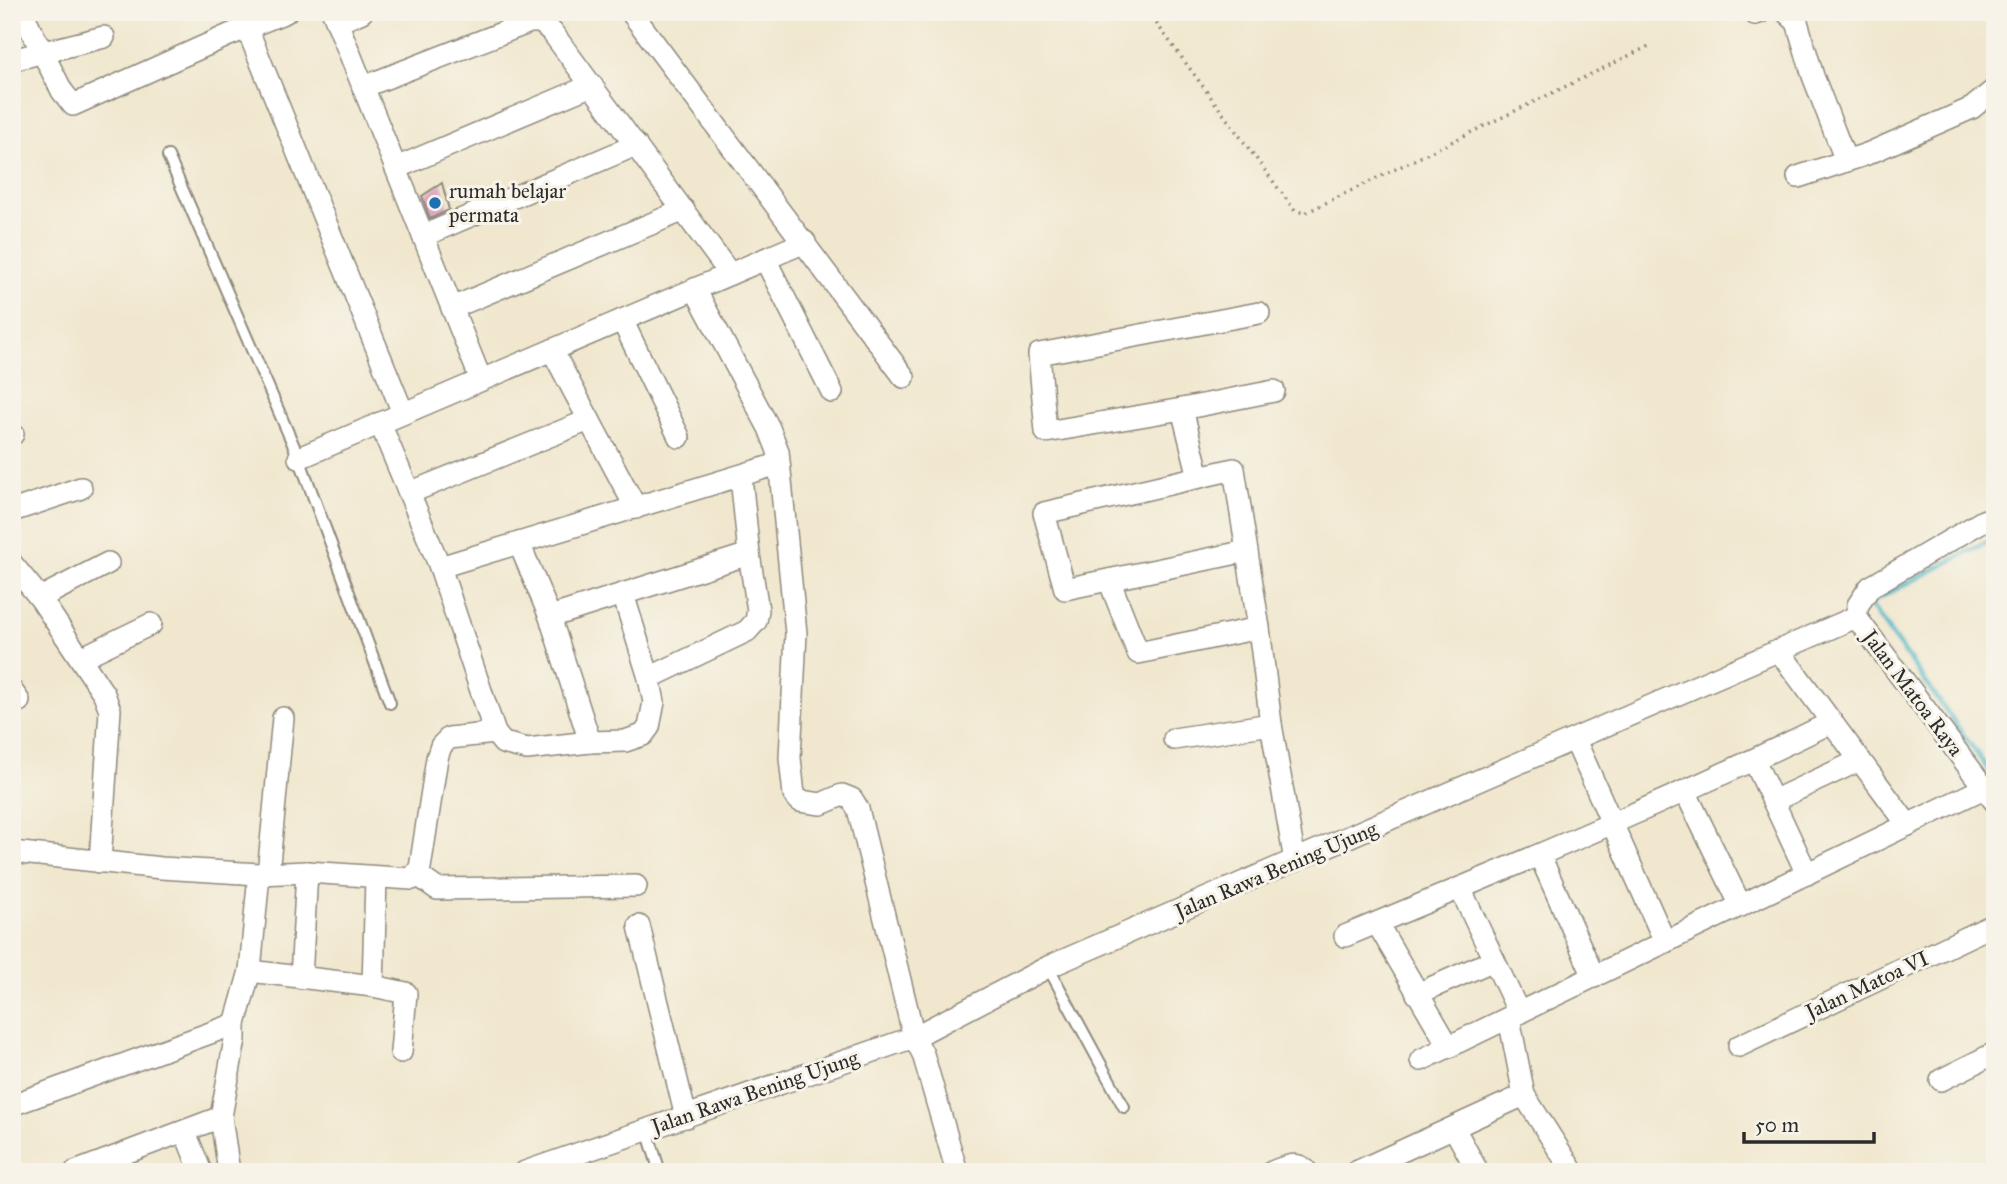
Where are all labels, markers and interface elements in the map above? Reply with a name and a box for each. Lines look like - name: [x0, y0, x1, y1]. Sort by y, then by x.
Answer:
- place label: rumah belajar permata: [448, 178, 566, 228]
- marker: rumah belajar permata: [427, 195, 443, 211]
- street label: Jalan Matoa Raya: [1856, 623, 1969, 761]
- street label: Jalan Rawa Bening Ujung: [1169, 815, 1381, 925]
- street label: Jalan Matoa VI: [1799, 945, 1933, 1026]
- street label: Jalan Rawa Bening Ujung: [646, 1044, 862, 1140]
- scale bar: [1744, 1100, 1874, 1144]
- text: 50 m: [1755, 1112, 1800, 1138]

